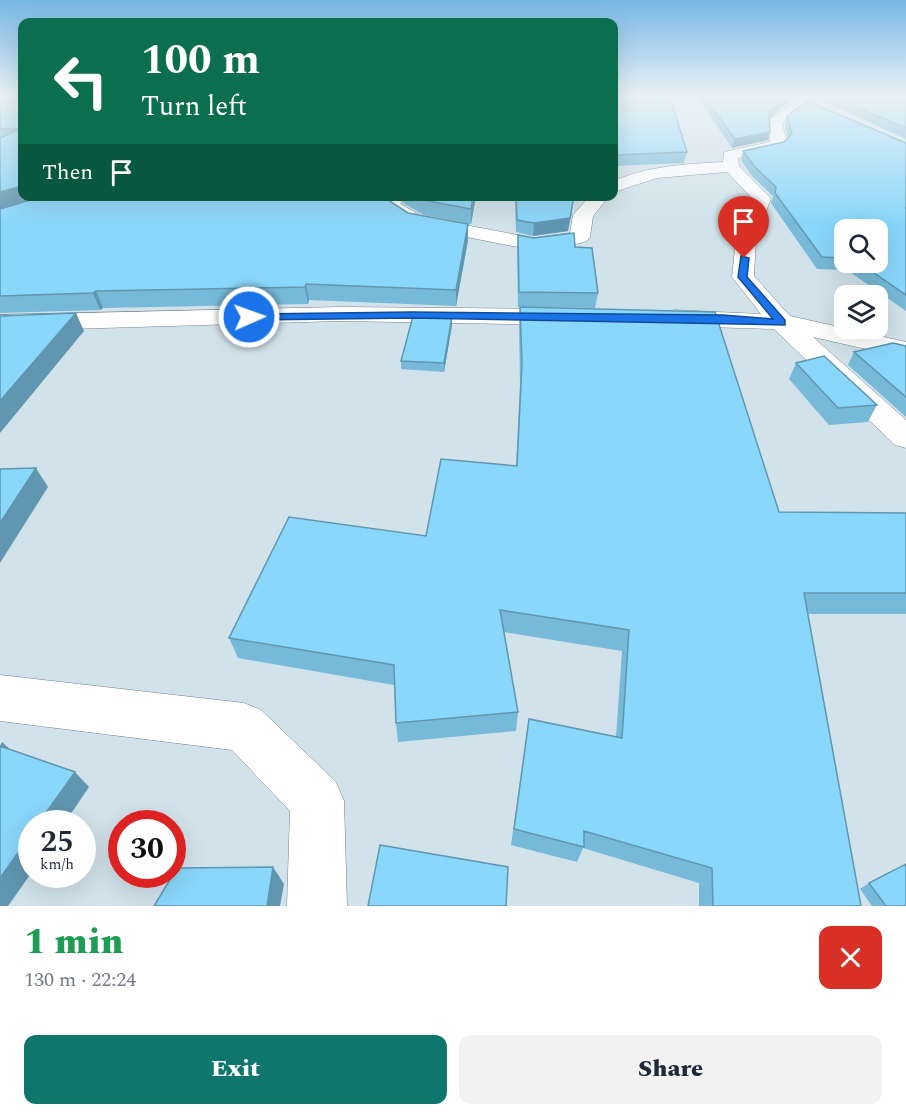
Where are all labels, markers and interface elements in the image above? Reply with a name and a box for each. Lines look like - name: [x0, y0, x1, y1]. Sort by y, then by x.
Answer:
- text: 100 m: [141, 29, 260, 92]
- icon: left: [42, 42, 120, 120]
- text: Turn left: [141, 86, 247, 128]
- text: Then: [42, 156, 93, 189]
- icon: arrive: [105, 156, 138, 189]
- pin: [718, 196, 769, 258]
- icon: arrive: [727, 205, 760, 238]
- map controls: [834, 219, 888, 339]
- button: search: [834, 219, 888, 273]
- position arrow: [217, 285, 281, 349]
- button: layers: [834, 285, 888, 339]
- speed limit sign: 30: [108, 810, 186, 888]
- text: 25: [40, 819, 74, 865]
- text: km/h: [40, 853, 74, 876]
- text: 1 min: [24, 915, 124, 970]
- button: close: [819, 926, 882, 989]
- text: 130 m · 22:24: [24, 965, 136, 995]
- button: Exit: [24, 1035, 447, 1104]
- button: Share: [459, 1035, 882, 1104]

